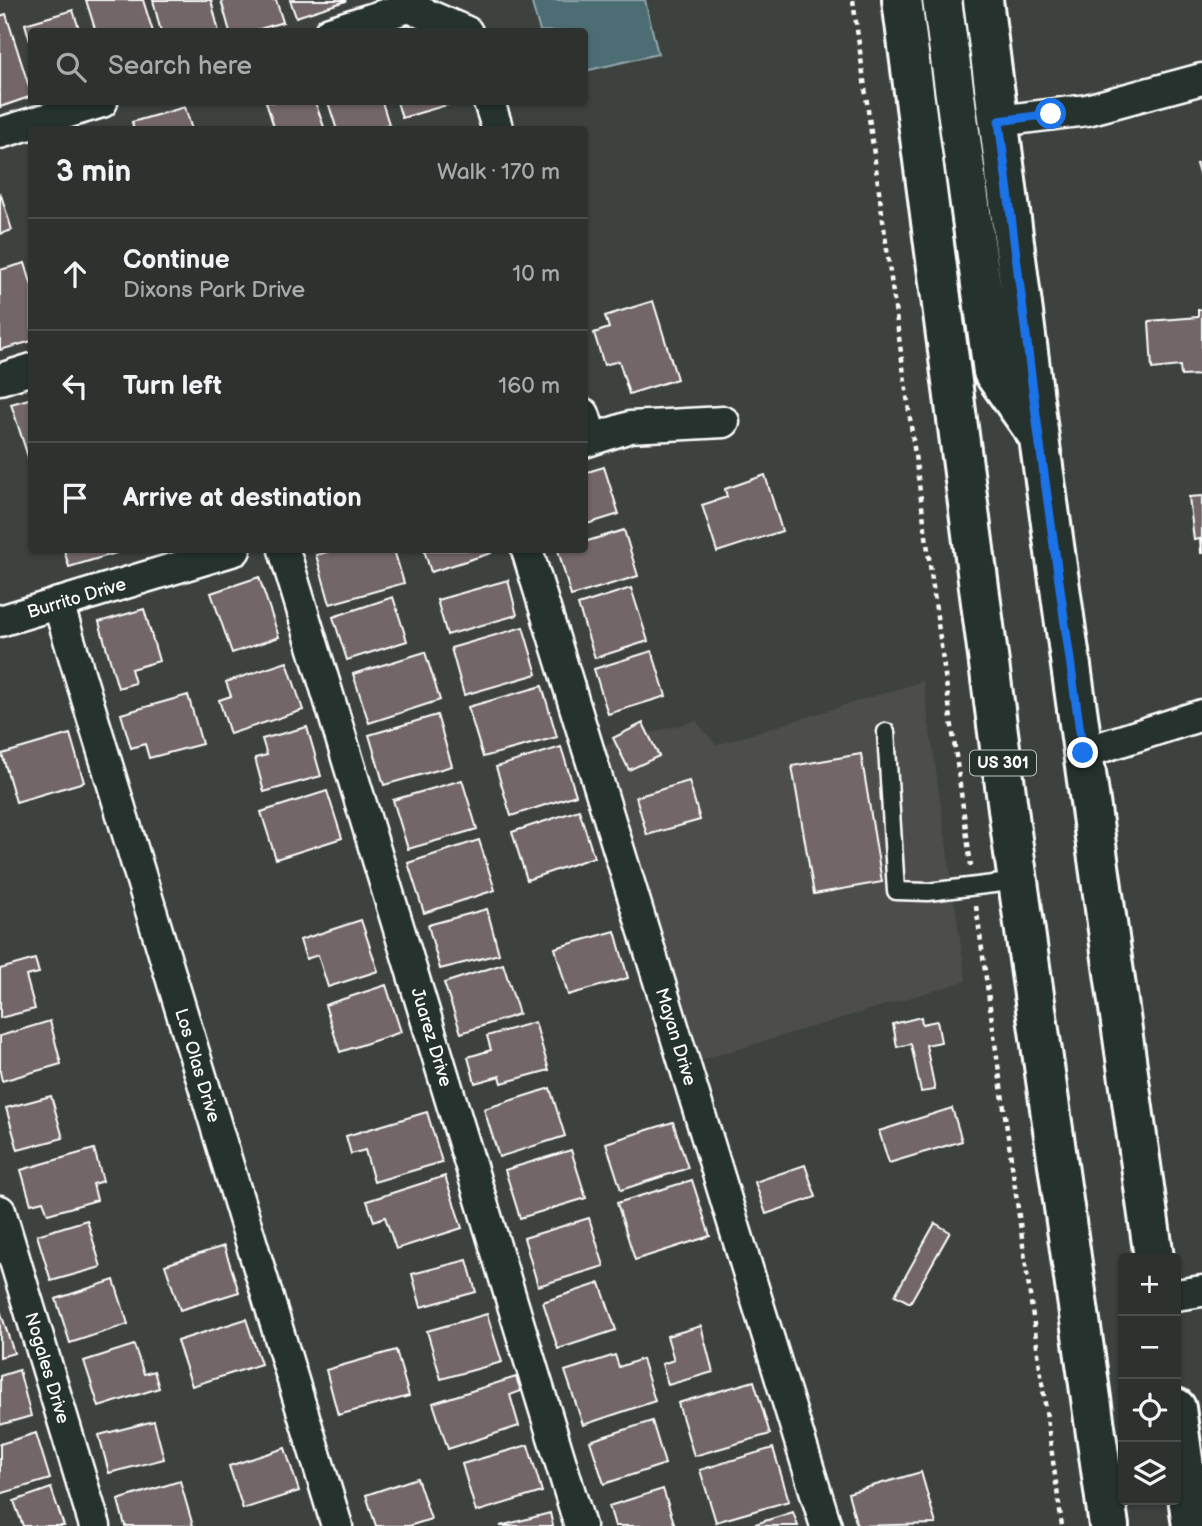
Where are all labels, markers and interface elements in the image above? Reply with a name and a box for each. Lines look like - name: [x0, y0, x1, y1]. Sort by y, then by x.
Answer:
- search box: [28, 28, 588, 105]
- icon: search: [52, 48, 90, 86]
- text: Search here: [108, 51, 252, 82]
- route start: [1035, 98, 1066, 129]
- text: 3 min: [56, 154, 131, 190]
- text: Walk · 170 m: [437, 158, 560, 186]
- text: Continue: [123, 245, 230, 276]
- icon: ahead: [56, 255, 94, 293]
- text: 10 m: [512, 260, 560, 288]
- text: Dixons Park Drive: [123, 276, 305, 304]
- icon: left: [56, 367, 94, 405]
- text: Turn left: [123, 371, 222, 402]
- text: 160 m: [498, 372, 560, 400]
- icon: arrive: [56, 479, 94, 517]
- text: Arrive at destination: [123, 483, 362, 514]
- street label: Burrito Drive: [25, 573, 129, 623]
- route end: [1067, 737, 1098, 768]
- road number: US 301: [970, 750, 1036, 776]
- street label: Juarez Drive: [407, 985, 457, 1089]
- street label: Mayan Drive: [651, 985, 701, 1088]
- street label: Los Olas Drive: [171, 1006, 225, 1125]
- map controls: [1118, 1253, 1181, 1505]
- button: +: [1118, 1253, 1181, 1316]
- street label: Nogales Drive: [21, 1310, 74, 1426]
- button: −: [1118, 1316, 1181, 1379]
- button: locate: [1118, 1379, 1181, 1442]
- button: layers: [1118, 1442, 1181, 1505]

